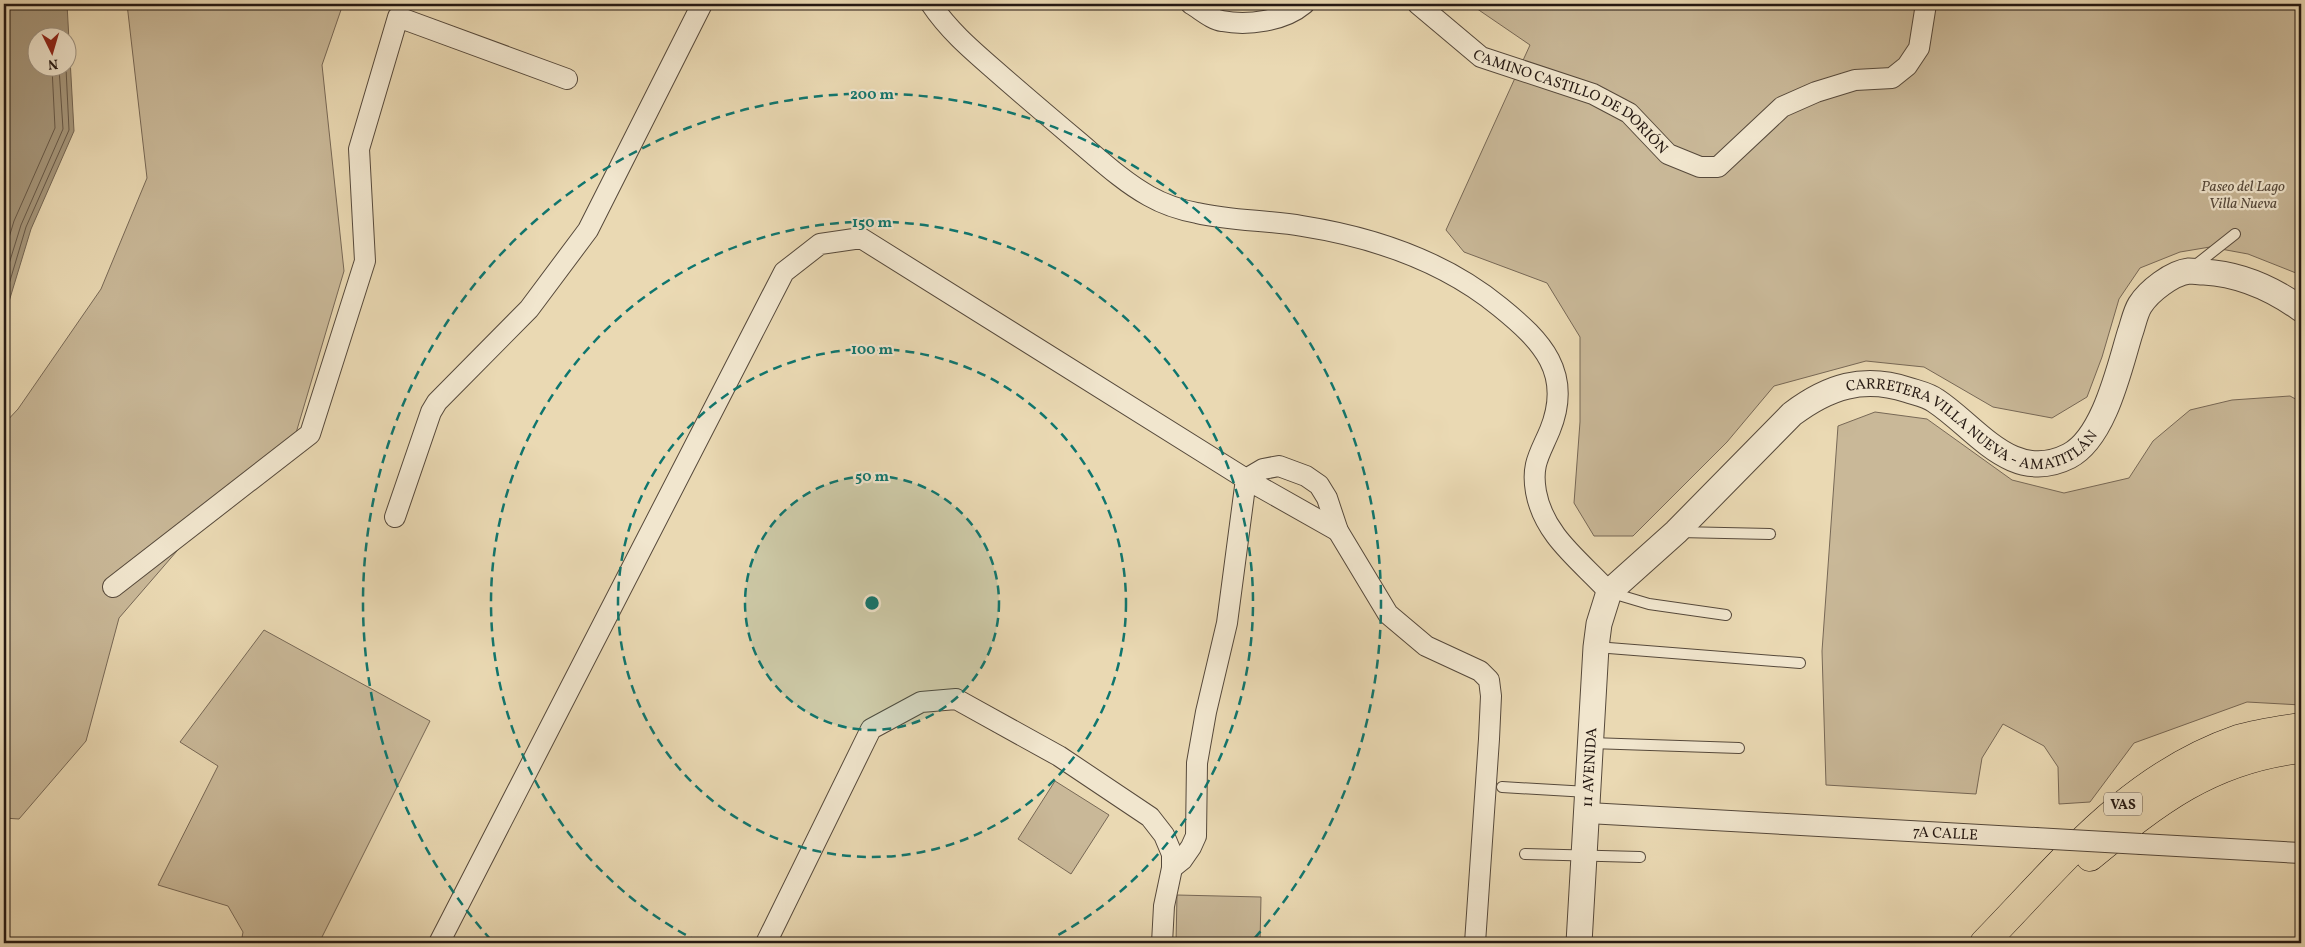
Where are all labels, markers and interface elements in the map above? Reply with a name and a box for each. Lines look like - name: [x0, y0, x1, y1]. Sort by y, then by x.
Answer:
- north arrow: [28, 28, 78, 78]
- street label: CAMINO CASTILLO DE DORIÓN: [1467, 45, 1672, 159]
- text: N: [47, 54, 59, 73]
- text: 200 m: [850, 85, 894, 106]
- park label: Paseo del Lago Villa Nueva: [2201, 177, 2285, 215]
- text: 150 m: [852, 213, 892, 234]
- text: 100 m: [851, 340, 894, 361]
- street label: CARRETERA VILLA NUEVA - AMATITLÁN: [1844, 374, 2103, 476]
- text: 50 m: [855, 467, 889, 488]
- centre of rings: [863, 594, 881, 612]
- street label: 11 AVENIDA: [1578, 726, 1603, 808]
- road number: VAS: [2104, 792, 2142, 816]
- street label: 7A CALLE: [1912, 822, 1979, 847]

